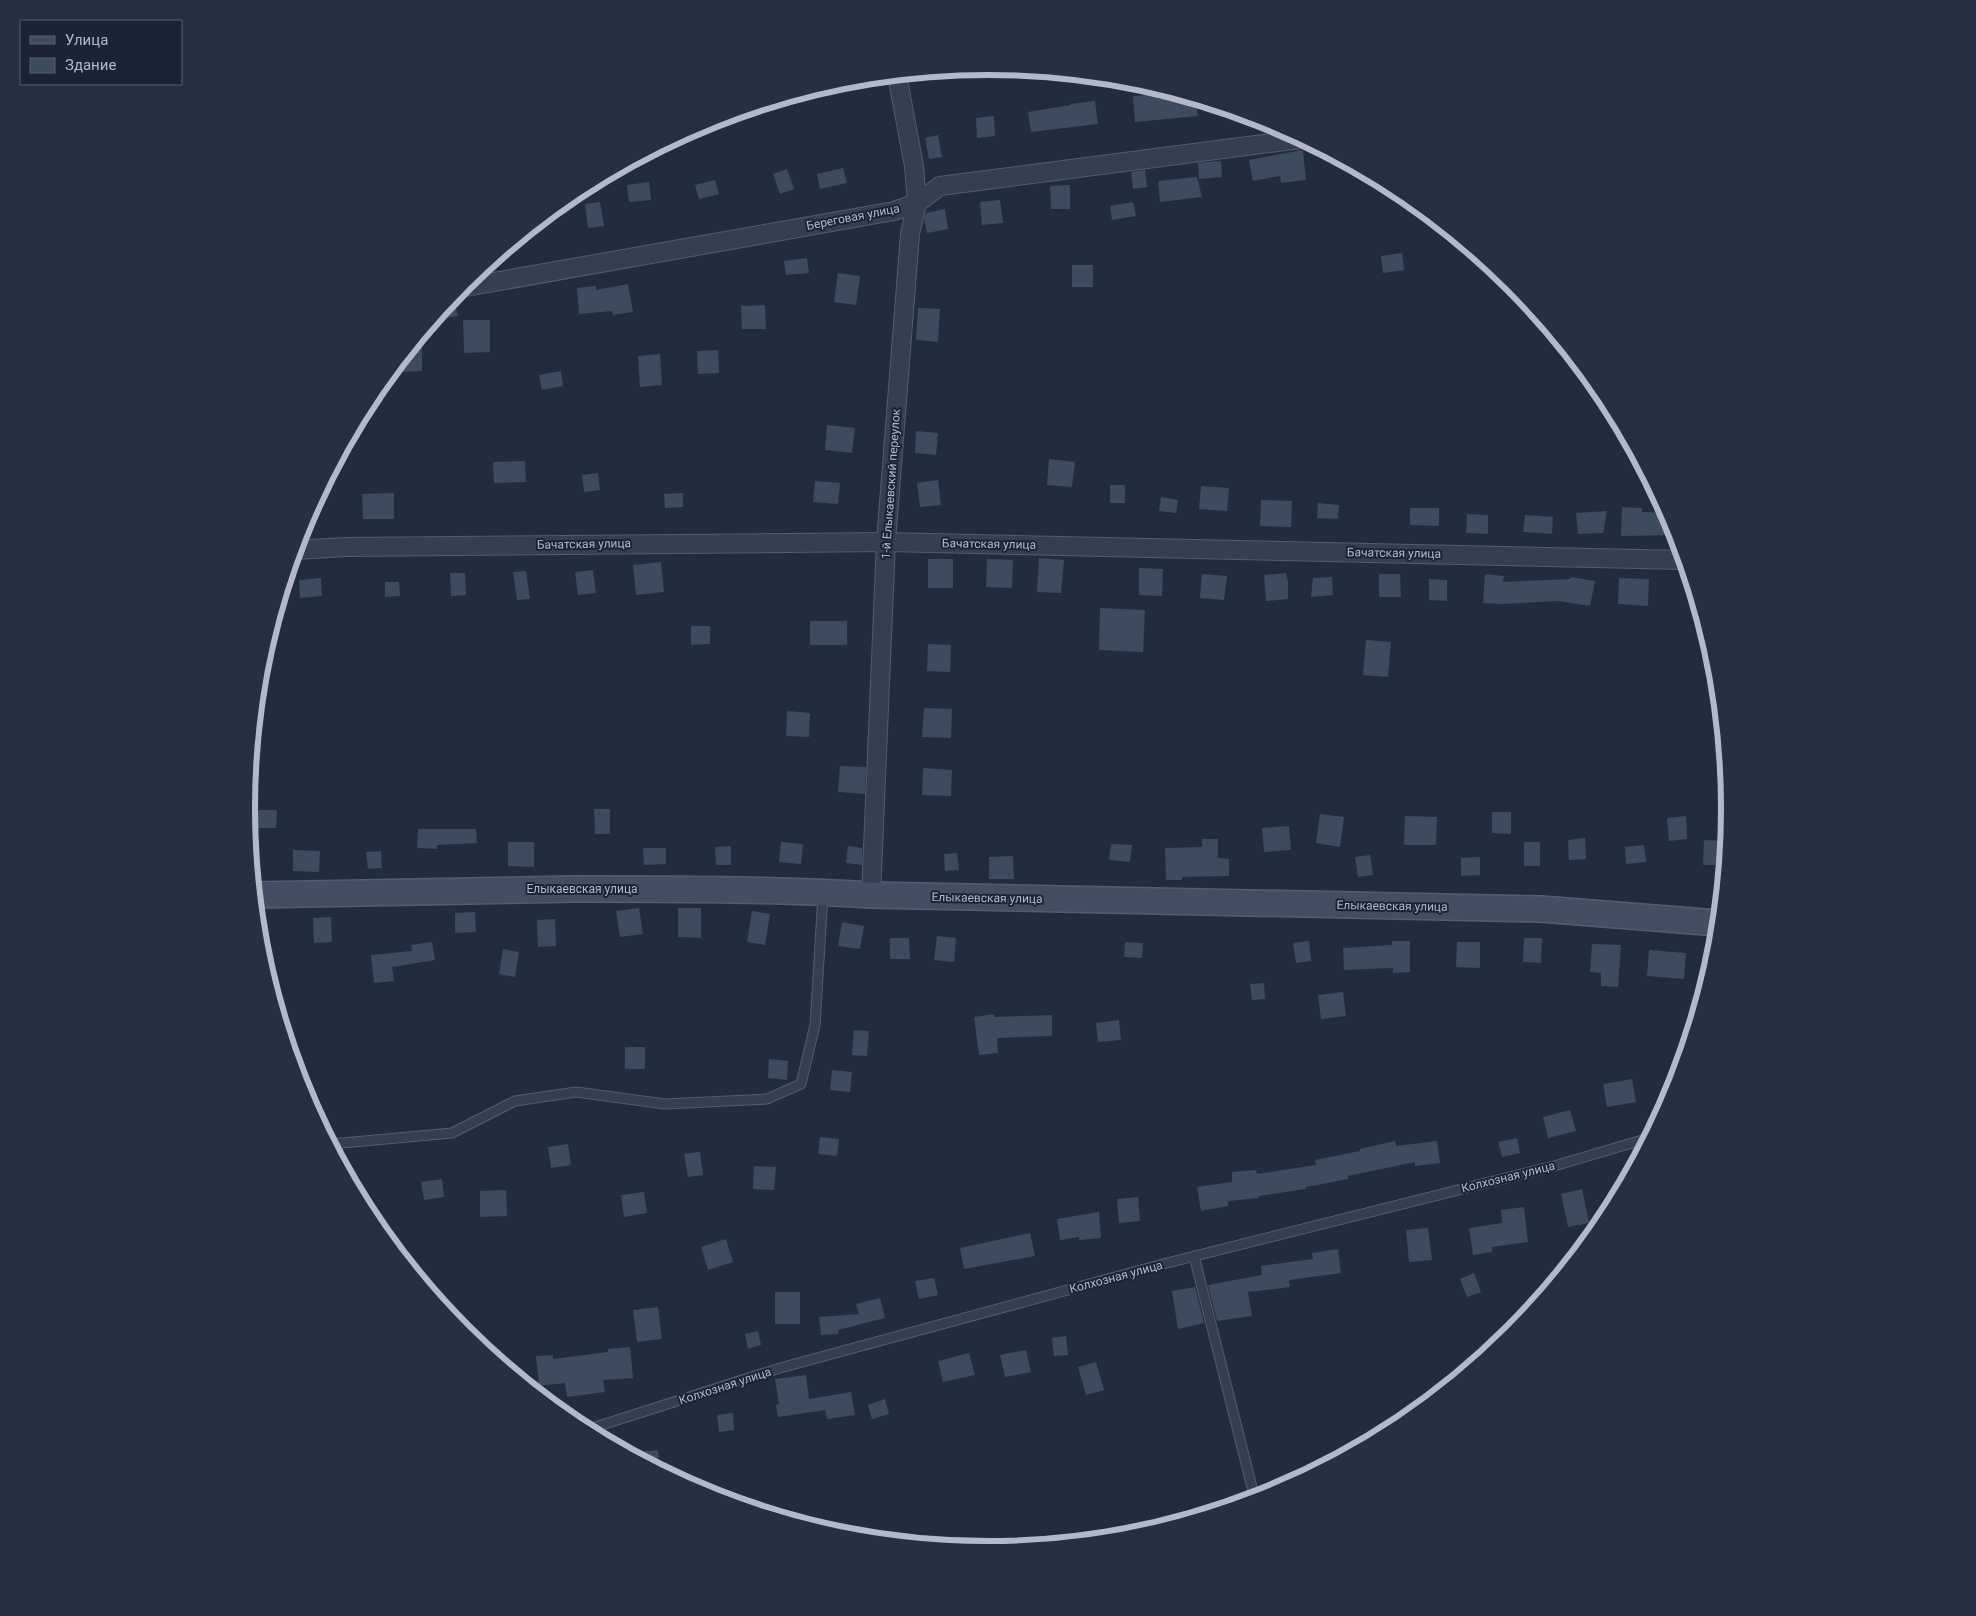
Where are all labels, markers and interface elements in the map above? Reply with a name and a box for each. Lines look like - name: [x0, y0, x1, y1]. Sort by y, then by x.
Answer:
- legend: [20, 20, 182, 85]
- text: Улица: [65, 31, 108, 49]
- text: Здание: [65, 56, 116, 74]
- street label: Береговая улица: [805, 201, 901, 233]
- street label: 1-й Елыкаевский переулок: [879, 408, 903, 560]
- street label: Бачатская улица: [537, 536, 631, 552]
- street label: Бачатская улица: [942, 536, 1036, 552]
- street label: Бачатская улица: [1347, 545, 1441, 561]
- street label: Елыкаевская улица: [526, 882, 638, 896]
- street label: Елыкаевская улица: [931, 890, 1043, 906]
- street label: Елыкаевская улица: [1336, 898, 1448, 914]
- street label: Колхозная улица: [1460, 1159, 1556, 1195]
- street label: Колхозная улица: [1068, 1258, 1164, 1296]
- street label: Колхозная улица: [677, 1365, 773, 1407]

